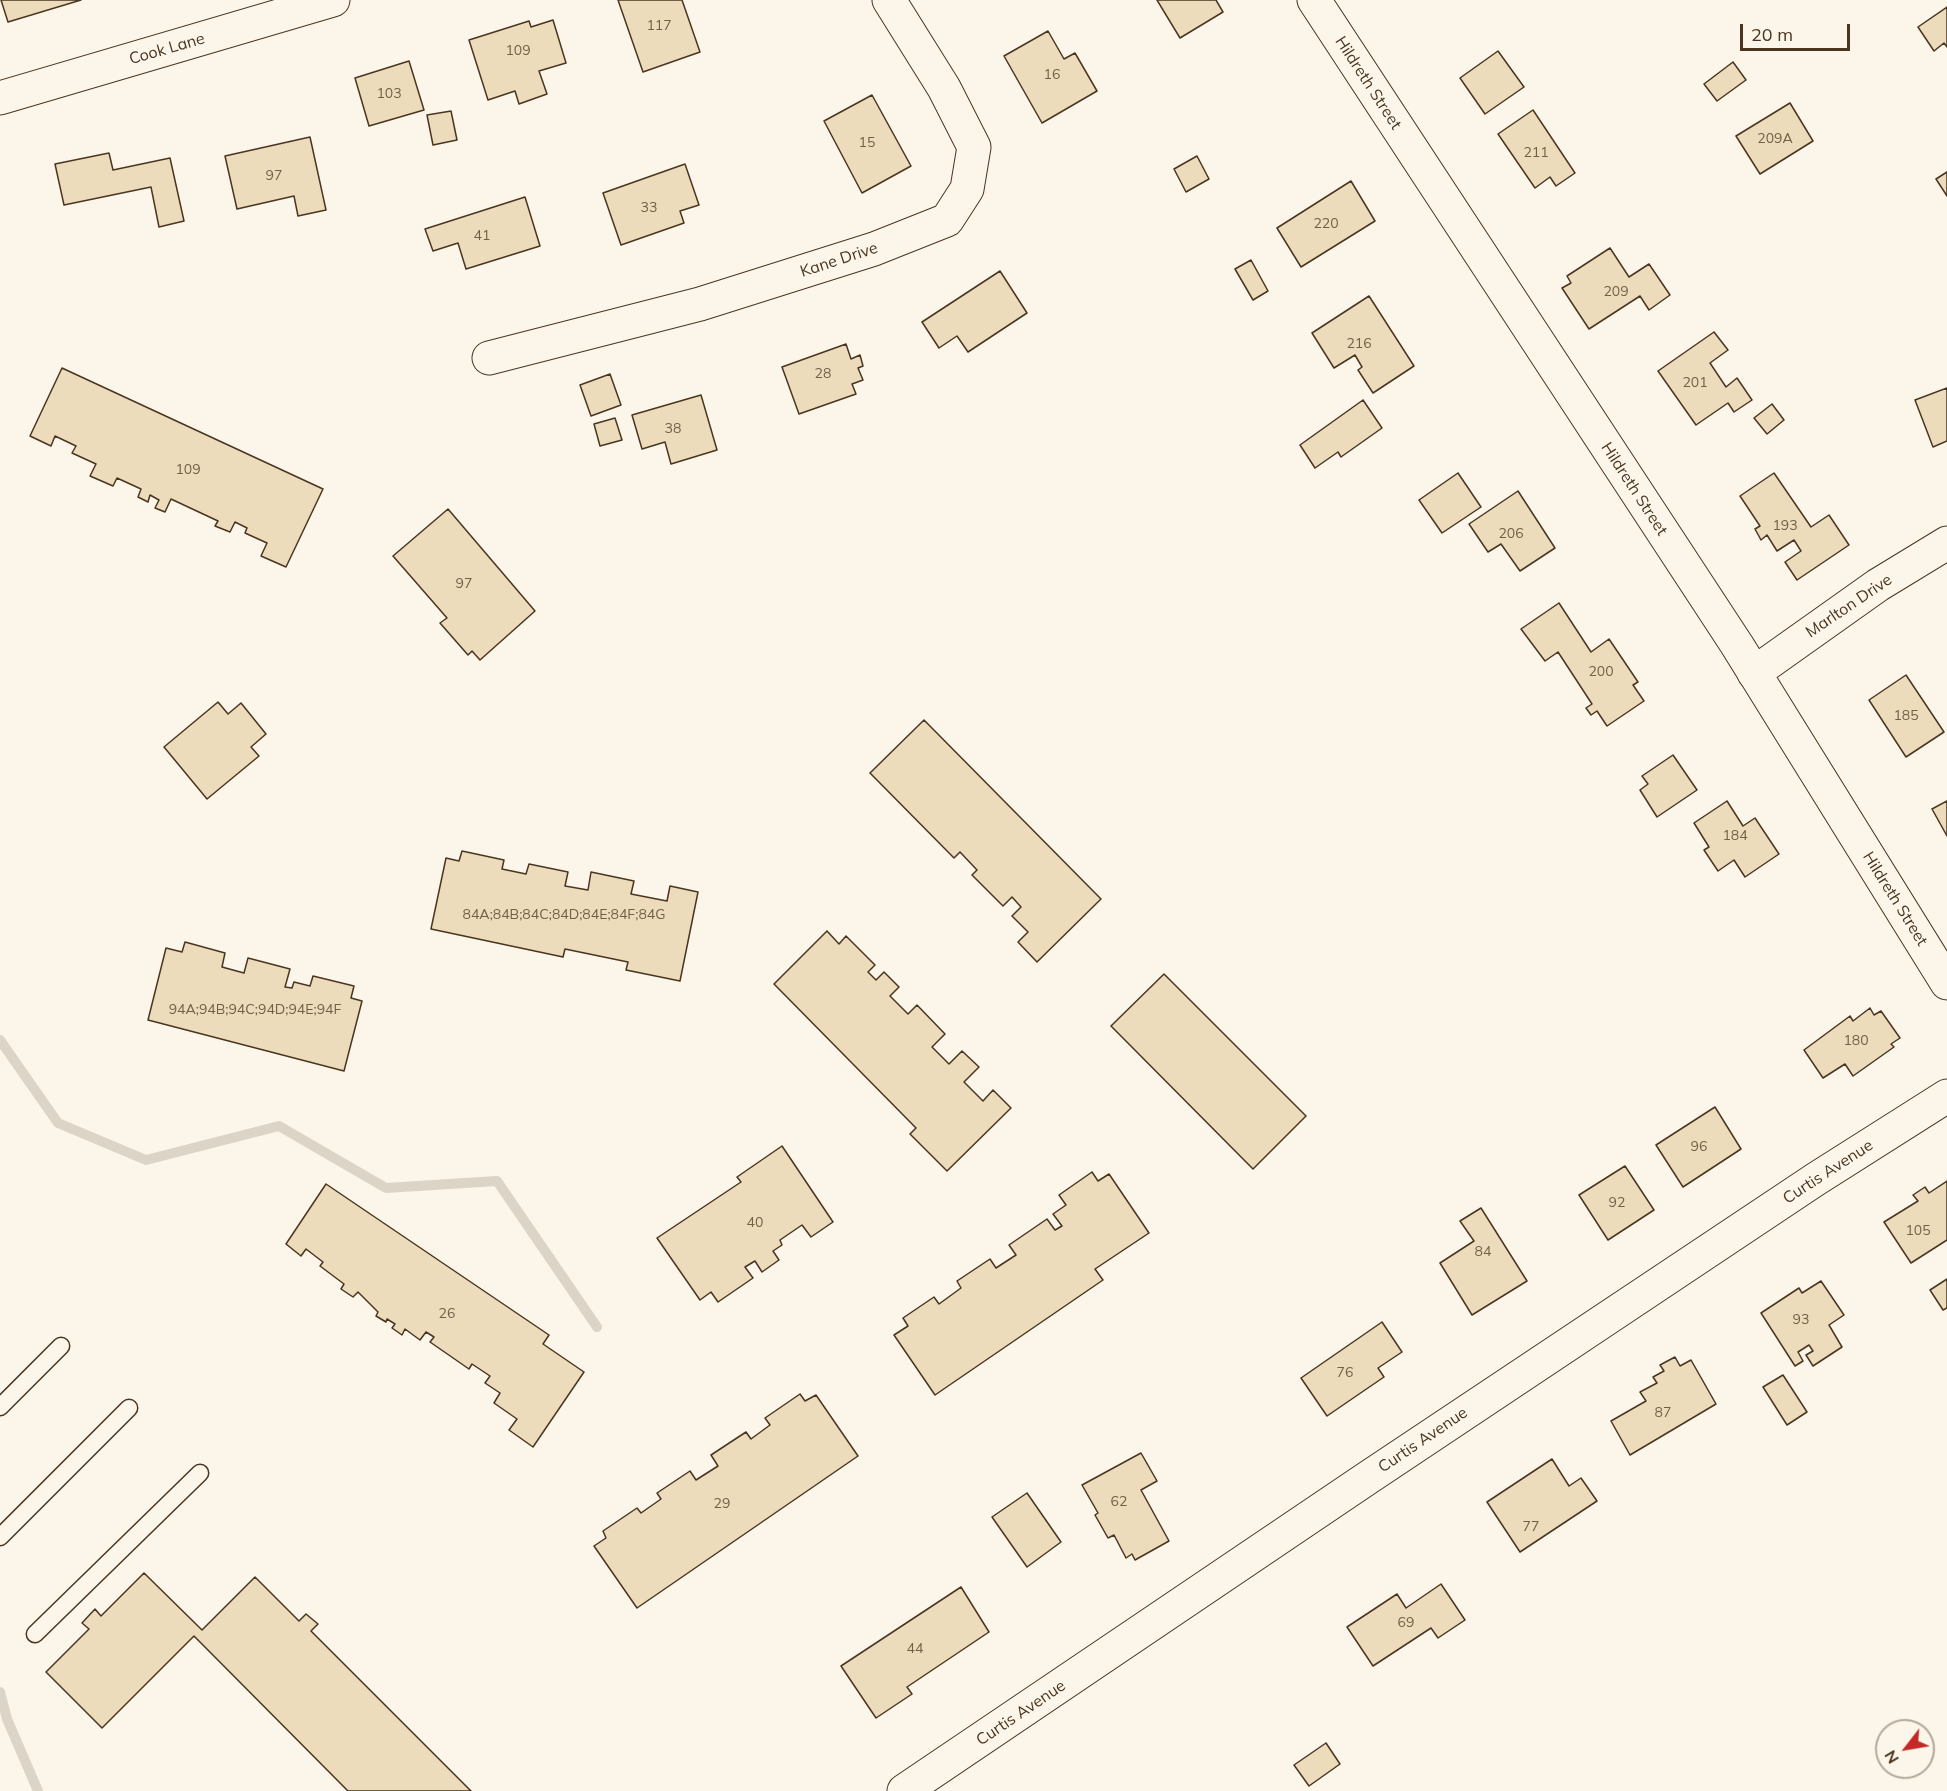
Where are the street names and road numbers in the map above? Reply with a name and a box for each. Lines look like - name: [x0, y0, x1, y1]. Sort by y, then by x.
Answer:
- street label: Cook Lane: [127, 29, 207, 69]
- street label: Hildreth Street: [1331, 33, 1405, 133]
- street label: Kane Drive: [798, 238, 880, 282]
- street label: Hildreth Street: [1597, 439, 1671, 539]
- street label: Marlton Drive: [1802, 570, 1896, 642]
- street label: Hildreth Street: [1858, 848, 1932, 950]
- street label: Curtis Avenue: [1779, 1136, 1877, 1208]
- street label: Curtis Avenue: [1375, 1403, 1471, 1477]
- street label: Curtis Avenue: [973, 1676, 1069, 1750]

